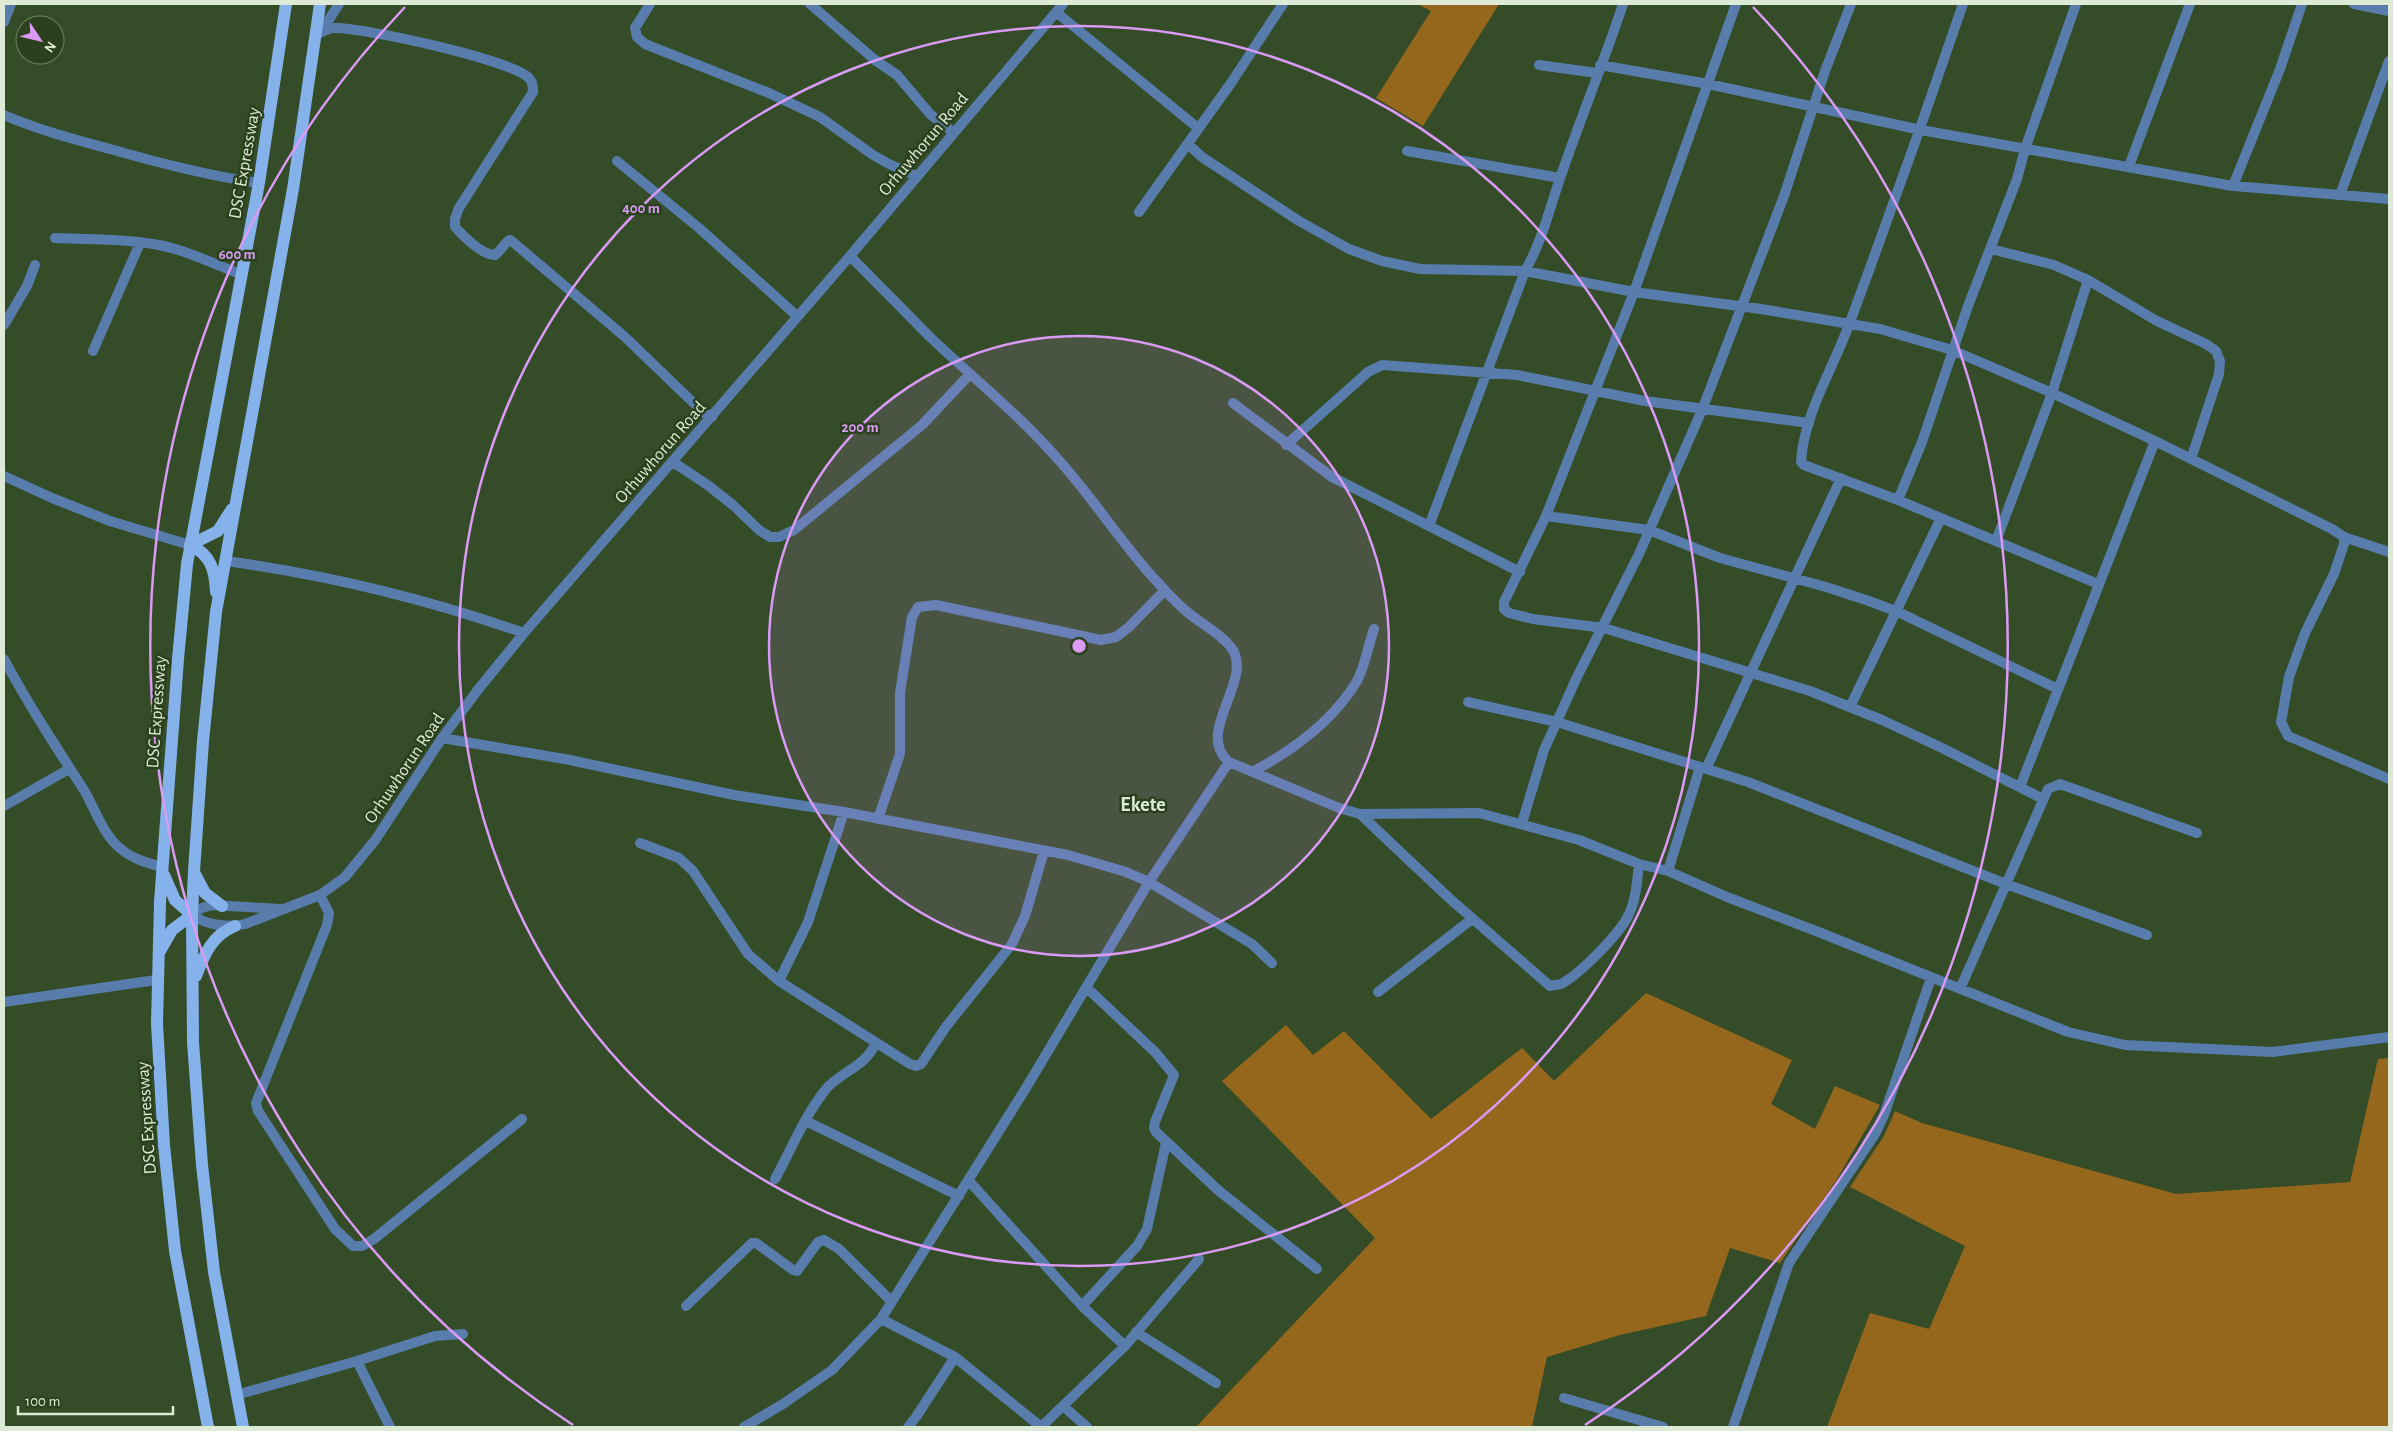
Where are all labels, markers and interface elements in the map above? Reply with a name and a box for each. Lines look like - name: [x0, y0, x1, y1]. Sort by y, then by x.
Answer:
- north arrow: [15, 15, 65, 65]
- text: N: [41, 39, 58, 55]
- street label: Orhuwhorun Road: [876, 90, 972, 200]
- street label: DSC Expressway: [226, 106, 264, 220]
- text: 400 m: [622, 201, 660, 216]
- text: 600 m: [218, 247, 256, 262]
- street label: Orhuwhorun Road: [612, 398, 710, 507]
- text: 200 m: [841, 420, 879, 435]
- centre of rings: [1070, 637, 1088, 655]
- street label: DSC Expressway: [144, 655, 170, 769]
- street label: Orhuwhorun Road: [361, 710, 448, 827]
- district label: Ekete: [1120, 795, 1166, 815]
- street label: DSC Expressway: [134, 1061, 160, 1175]
- scale bar: [18, 1384, 172, 1416]
- text: 100 m: [25, 1394, 60, 1409]

